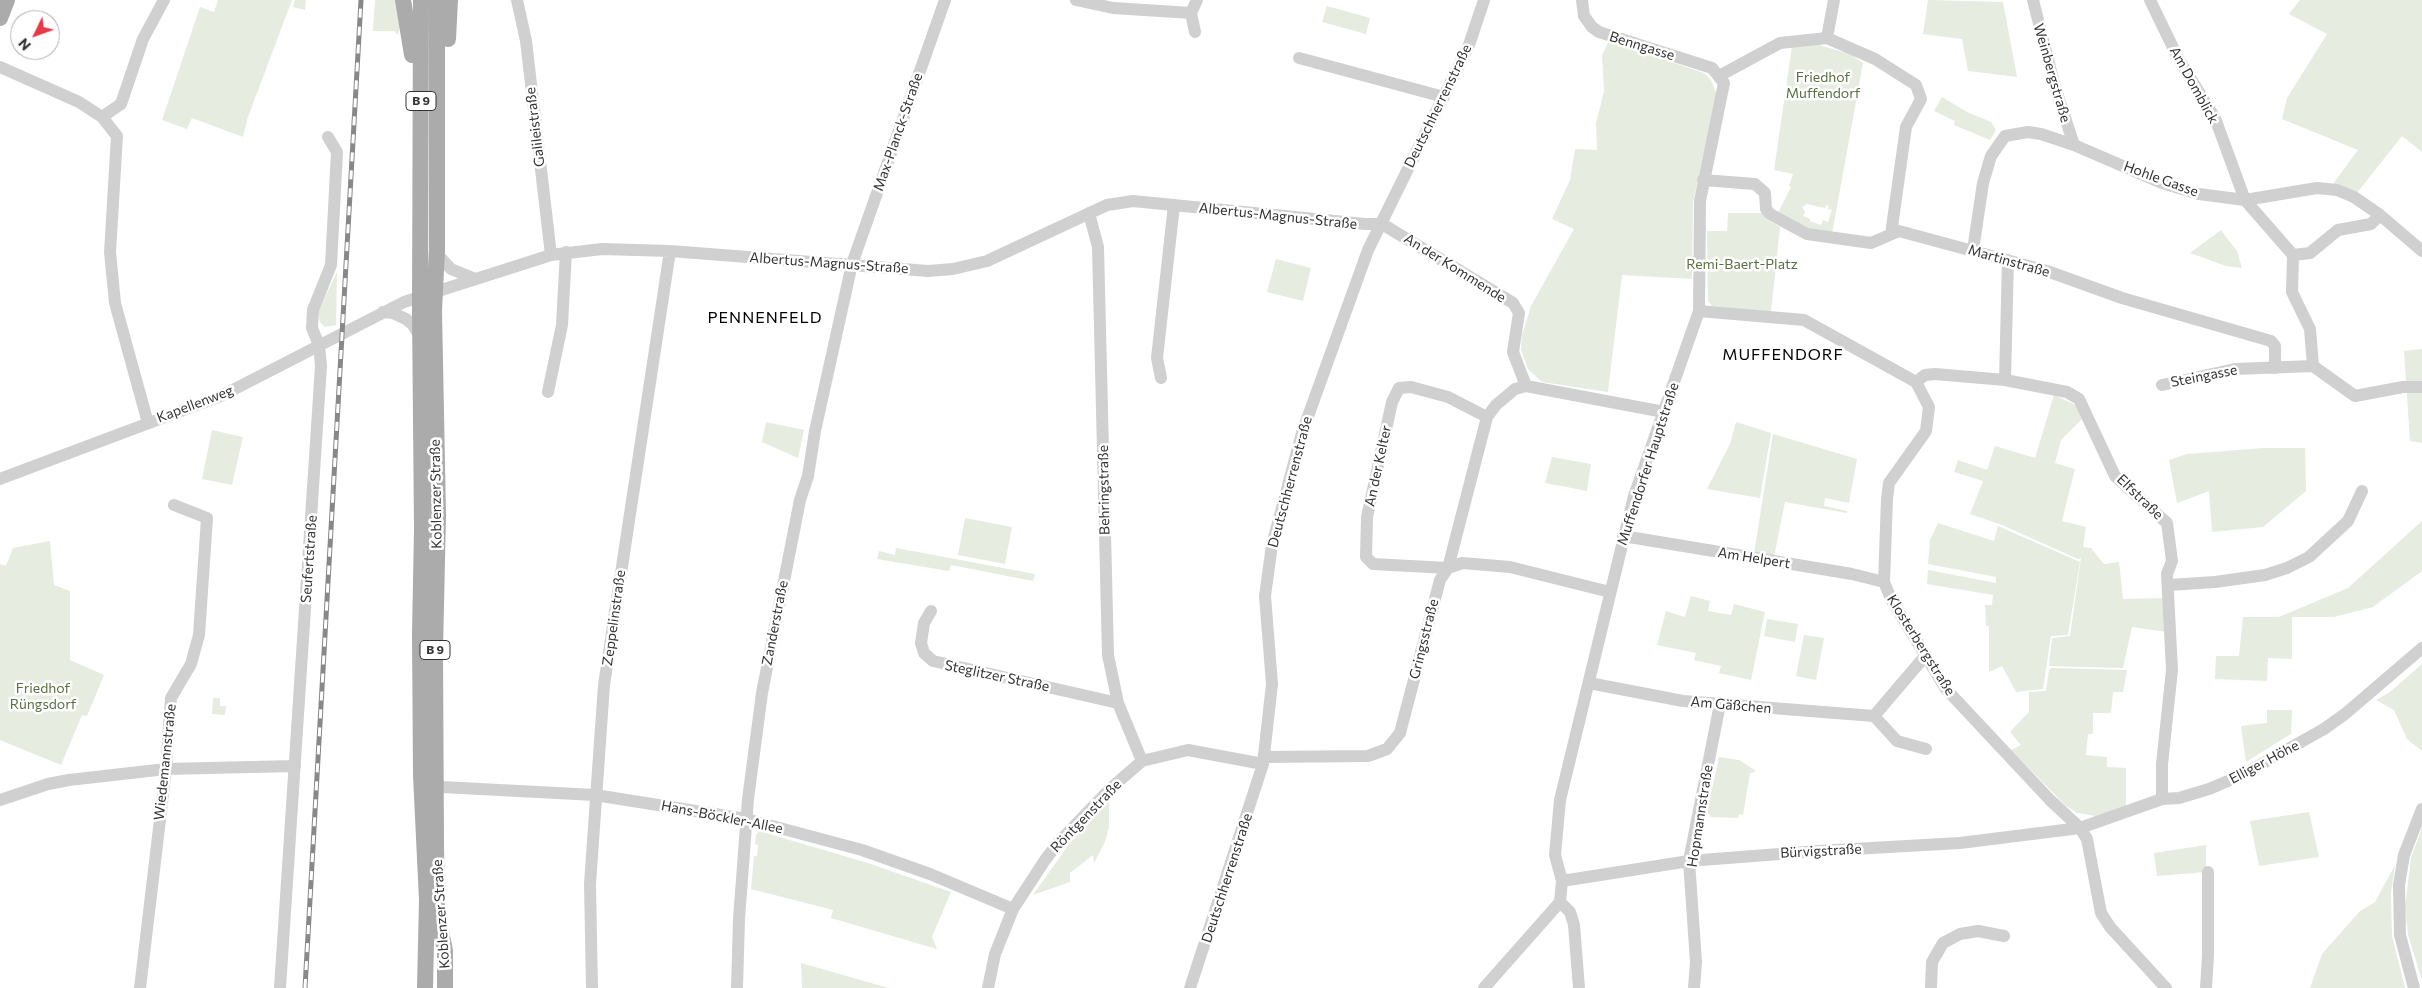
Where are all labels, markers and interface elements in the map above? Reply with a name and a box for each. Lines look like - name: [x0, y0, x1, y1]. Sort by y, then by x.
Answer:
- north arrow: [10, 10, 60, 60]
- street label: Weinbergstraße: [2030, 22, 2074, 124]
- street label: Benngasse: [1607, 28, 1677, 64]
- text: N: [14, 35, 34, 54]
- street label: Deutschherrenstraße: [1401, 42, 1475, 170]
- street label: Am Domblick: [2166, 44, 2222, 126]
- park label: Friedhof Muffendorf: [1786, 69, 1860, 102]
- street label: Max-Planck-Straße: [870, 71, 926, 193]
- street label: Galileistraße: [522, 86, 548, 168]
- road number: B 9: [406, 92, 436, 110]
- street label: Hohle Gasse: [2121, 158, 2201, 200]
- street label: Albertus-Magnus-Straße: [1198, 199, 1358, 233]
- street label: An der Kommende: [1401, 230, 1509, 306]
- street label: Martinstraße: [1966, 241, 2052, 281]
- street label: Albertus-Magnus-Straße: [749, 249, 909, 277]
- park label: Remi-Baert-Platz: [1686, 256, 1798, 272]
- district label: PENNENFELD: [706, 308, 824, 328]
- district label: MUFFENDORF: [1721, 345, 1845, 365]
- street label: Steingasse: [2169, 361, 2239, 391]
- street label: Muffendorfer Hauptstraße: [1614, 380, 1682, 548]
- street label: Kapellenweg: [154, 382, 236, 426]
- street label: Deutschherrenstraße: [1264, 415, 1316, 549]
- street label: An der Kelter: [1361, 424, 1395, 508]
- street label: Koblenzer Straße: [427, 439, 445, 549]
- street label: Behringstraße: [1095, 445, 1113, 535]
- street label: Elfstraße: [2113, 471, 2167, 523]
- street label: Seufertstraße: [298, 515, 320, 603]
- street label: Am Helpert: [1717, 544, 1791, 572]
- street label: Zeppelinstraße: [599, 569, 629, 667]
- street label: Zanderstraße: [759, 579, 791, 667]
- street label: Klosterbergstraße: [1883, 591, 1959, 699]
- street label: Gringsstraße: [1406, 597, 1442, 681]
- road number: B 9: [420, 640, 450, 660]
- street label: Steglitzer Straße: [943, 657, 1051, 695]
- park label: Friedhof Rüngsdorf: [10, 680, 76, 712]
- street label: Am Gäßchen: [1690, 693, 1772, 717]
- street label: Wiedemannstraße: [151, 703, 179, 821]
- street label: Elliger Höhe: [2226, 737, 2302, 787]
- street label: Hopmannstraße: [1684, 764, 1716, 868]
- street label: Röntgenstraße: [1047, 776, 1125, 856]
- street label: Hans-Böckler-Allee: [660, 797, 784, 837]
- street label: Deutschherrenstraße: [1198, 811, 1256, 945]
- street label: Bürvigstraße: [1780, 840, 1862, 862]
- street label: Koblenzer Straße: [429, 859, 453, 969]

